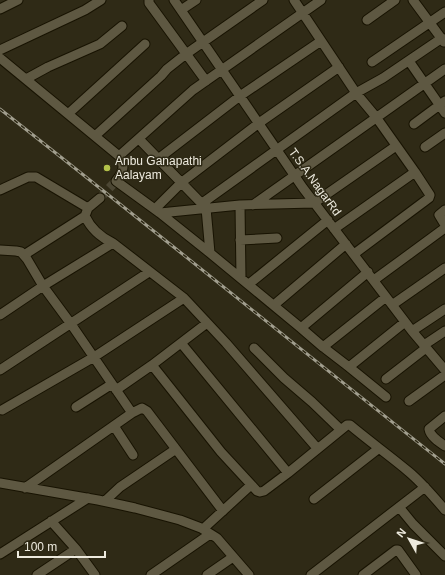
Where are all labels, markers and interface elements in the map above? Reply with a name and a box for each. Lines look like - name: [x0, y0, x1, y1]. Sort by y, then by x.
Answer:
- street label: T.S.A.NagarRd: [286, 146, 344, 218]
- place label: Anbu Ganapathi Aalayam: [115, 154, 202, 182]
- marker: Anbu Ganapathi Aalayam: [102, 163, 112, 173]
- north arrow: [389, 519, 429, 559]
- text: N: [394, 526, 408, 540]
- scale bar: [18, 533, 105, 559]
- text: 100 m: [24, 540, 57, 554]

